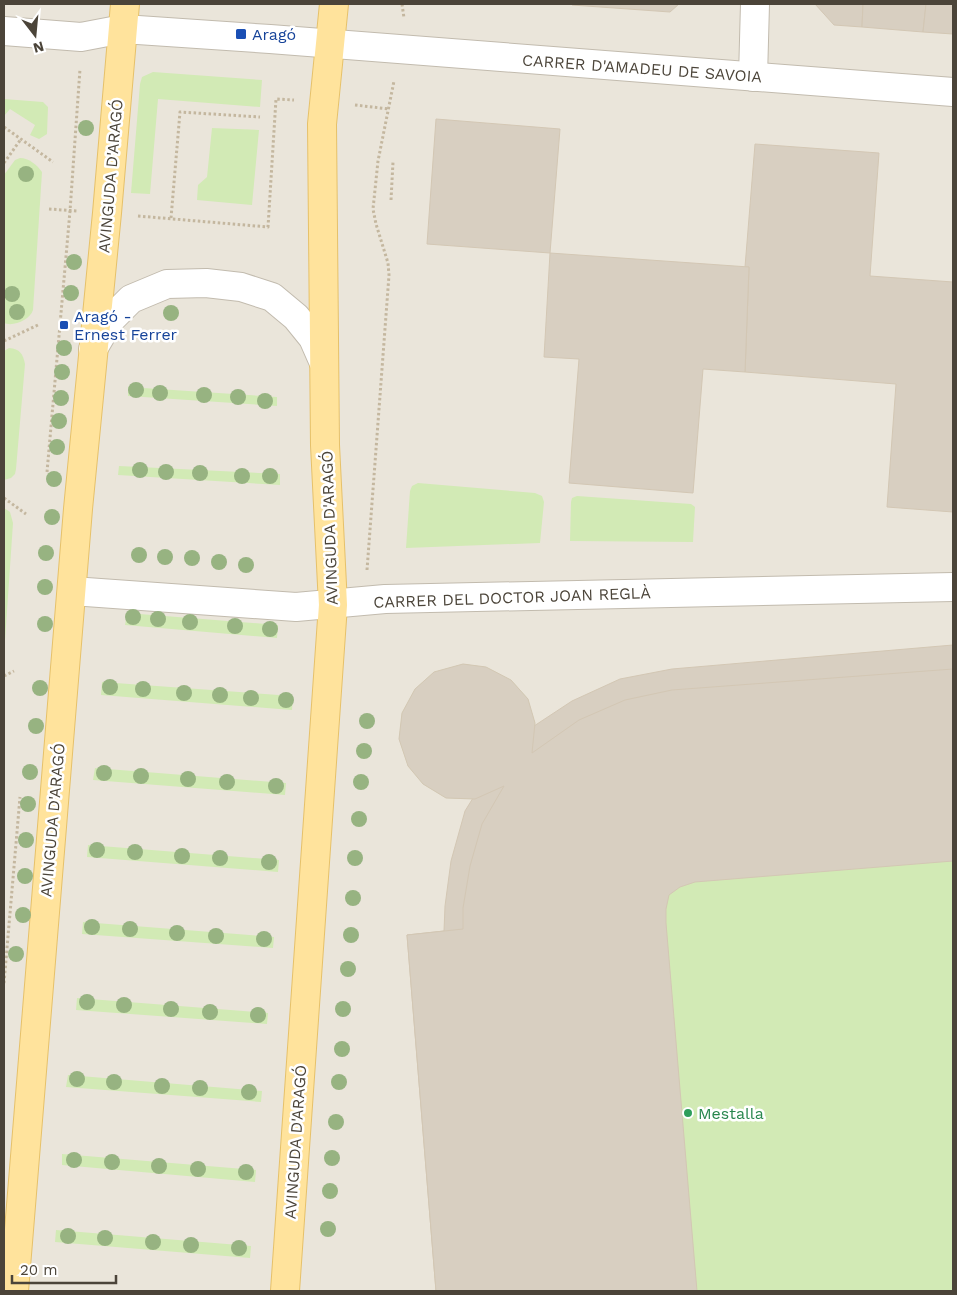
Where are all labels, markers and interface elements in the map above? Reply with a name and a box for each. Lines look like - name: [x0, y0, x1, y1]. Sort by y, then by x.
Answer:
- north arrow: [10, 10, 60, 60]
- place label: Aragó: [252, 25, 296, 44]
- marker: Aragó: [234, 27, 248, 41]
- text: N: [31, 38, 46, 57]
- street label: CARRER D'AMADEU DE SAVOIA: [521, 51, 763, 86]
- street label: AVINGUDA D'ARAGÓ: [94, 98, 127, 254]
- place label: Aragó - Ernest Ferrer: [74, 307, 178, 344]
- marker: Aragó - Ernest Ferrer: [58, 319, 70, 331]
- street label: AVINGUDA D'ARAGÓ: [317, 450, 342, 606]
- street label: CARRER DEL DOCTOR JOAN REGLÀ: [373, 583, 652, 612]
- street label: AVINGUDA D'ARAGÓ: [36, 742, 69, 898]
- street label: AVINGUDA D'ARAGÓ: [281, 1064, 310, 1220]
- place label: Mestalla: [698, 1104, 764, 1123]
- marker: Mestalla: [682, 1107, 694, 1119]
- scale bar: [12, 1252, 116, 1284]
- text: 20 m: [20, 1261, 58, 1279]

